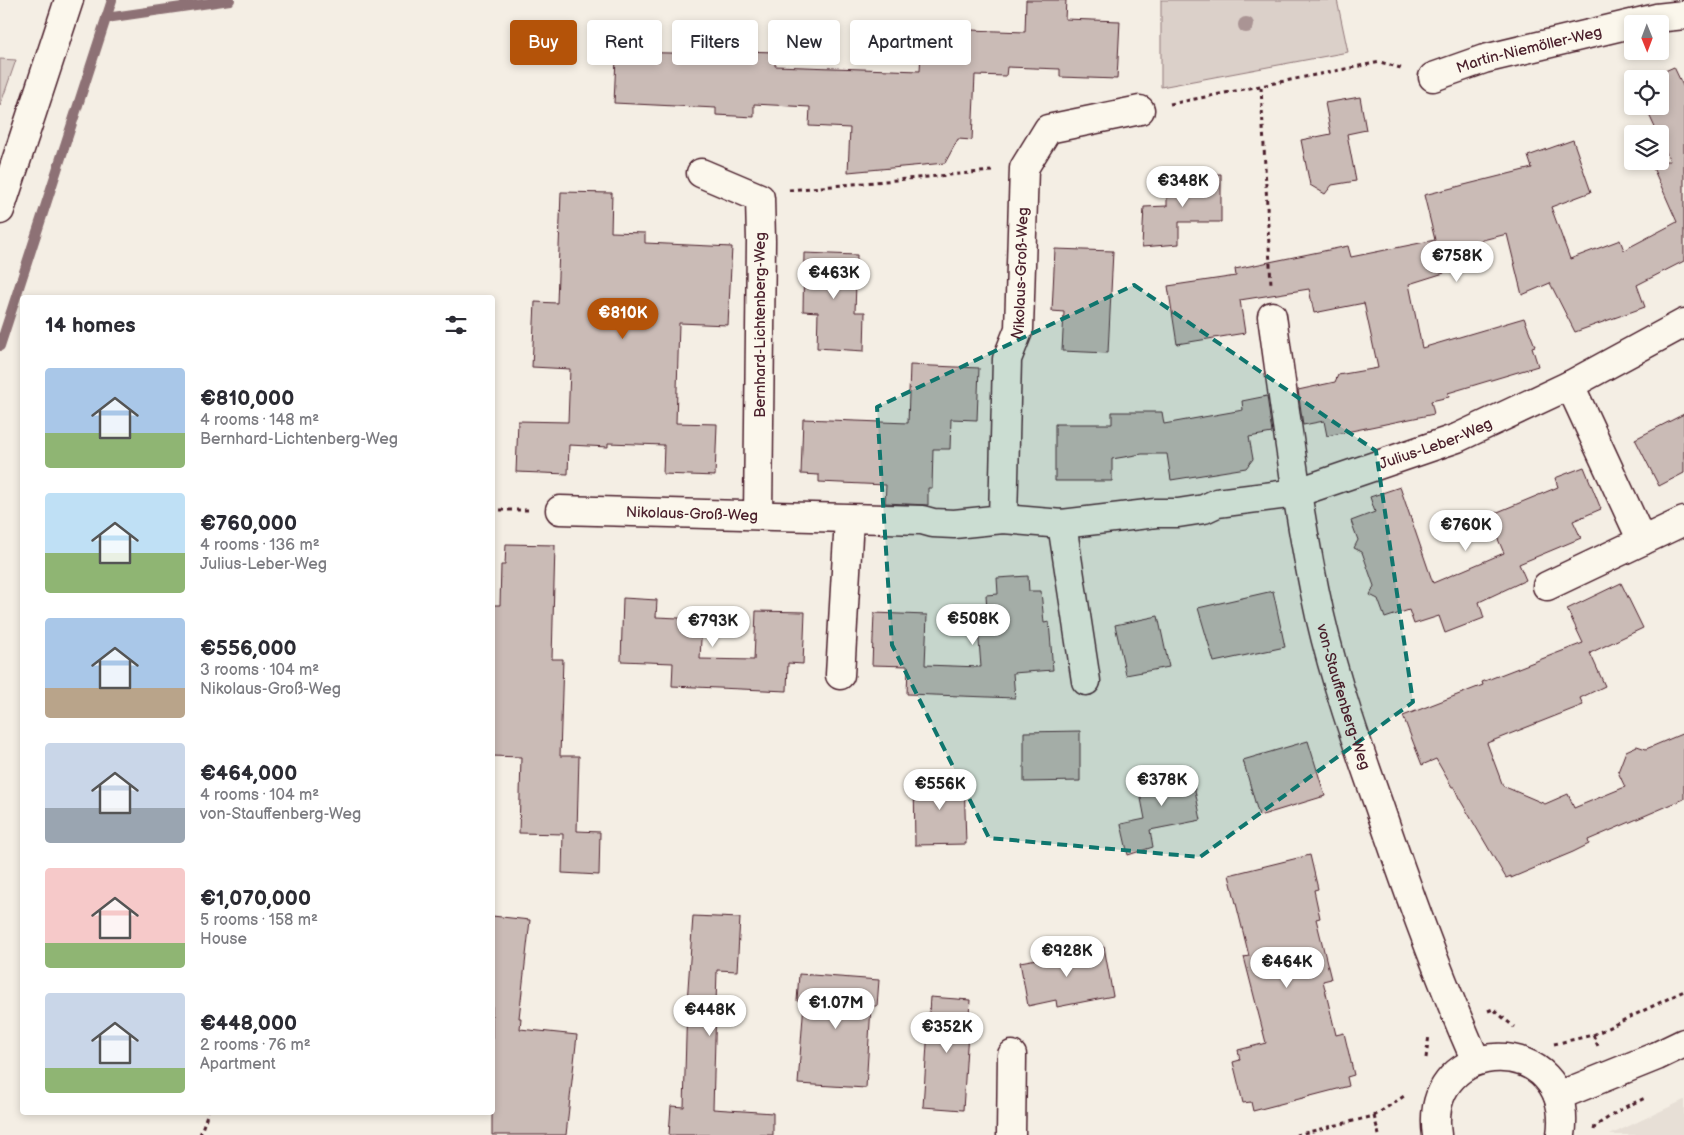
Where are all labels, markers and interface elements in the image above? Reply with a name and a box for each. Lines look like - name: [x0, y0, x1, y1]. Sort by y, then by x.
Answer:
- north arrow: [1624, 15, 1669, 60]
- map controls: [1624, 15, 1669, 170]
- chip: Buy: [510, 20, 577, 65]
- chip: Rent: [587, 20, 662, 65]
- chip: Filters: [672, 20, 758, 65]
- chip: New: [768, 20, 840, 65]
- chip: Apartment: [850, 20, 971, 65]
- street label: Martin-Niemöller-Weg: [1454, 22, 1604, 78]
- button: locate: [1624, 70, 1669, 115]
- button: layers: [1624, 125, 1669, 170]
- pin: €348K: [1148, 166, 1218, 208]
- text: €348K: [1157, 172, 1209, 191]
- street label: Nikolaus-Groß-Weg: [1006, 207, 1032, 342]
- street label: Bernhard-Lichtenberg-Weg: [751, 232, 770, 418]
- pin: €758K: [1422, 240, 1492, 283]
- text: €758K: [1432, 247, 1482, 266]
- pin: €463K: [799, 258, 869, 300]
- text: €463K: [808, 264, 860, 283]
- pin: €810K: [588, 298, 658, 340]
- text: €810K: [598, 304, 648, 323]
- icon: filters: [442, 311, 470, 339]
- text: 14 homes: [45, 313, 136, 338]
- text: €810,000: [200, 386, 294, 411]
- icon: home: [85, 388, 145, 448]
- text: 4 rooms · 148 m²: [200, 411, 319, 430]
- street label: Julius-Leber-Weg: [1377, 413, 1495, 473]
- text: Bernhard-Lichtenberg-Weg: [200, 430, 398, 449]
- street label: Nikolaus-Groß-Weg: [626, 502, 758, 525]
- pin: €760K: [1431, 510, 1501, 552]
- text: €760,000: [200, 511, 297, 536]
- icon: home: [85, 513, 145, 573]
- text: €760K: [1440, 516, 1492, 535]
- text: 4 rooms · 136 m²: [200, 536, 320, 555]
- text: Julius-Leber-Weg: [200, 555, 327, 574]
- pin: €508K: [938, 604, 1008, 646]
- pin: €793K: [678, 606, 748, 648]
- text: €508K: [947, 610, 999, 629]
- text: €793K: [688, 612, 738, 631]
- street label: von-Stauffenberg-Weg: [1312, 621, 1375, 772]
- text: €556,000: [200, 636, 297, 661]
- icon: home: [85, 638, 145, 698]
- text: 3 rooms · 104 m²: [200, 661, 319, 680]
- text: Nikolaus-Groß-Weg: [200, 680, 341, 699]
- text: €464,000: [200, 761, 297, 786]
- icon: home: [85, 763, 145, 823]
- pin: €378K: [1127, 764, 1197, 807]
- pin: €556K: [905, 768, 975, 811]
- text: €378K: [1137, 771, 1187, 790]
- text: €556K: [914, 775, 966, 794]
- text: 4 rooms · 104 m²: [200, 786, 319, 805]
- text: von-Stauffenberg-Weg: [200, 805, 361, 824]
- text: €1,070,000: [200, 886, 311, 911]
- icon: home: [85, 888, 145, 948]
- text: 5 rooms · 158 m²: [200, 911, 318, 930]
- text: House: [200, 930, 247, 949]
- pin: €928K: [1032, 936, 1102, 978]
- text: €928K: [1041, 942, 1093, 961]
- pin: €464K: [1252, 946, 1322, 989]
- text: €464K: [1261, 953, 1313, 972]
- pin: €1.07M: [795, 988, 877, 1030]
- pin: €448K: [675, 994, 745, 1037]
- text: €1.07M: [809, 994, 863, 1013]
- text: €448K: [684, 1001, 736, 1020]
- text: €448,000: [200, 1011, 297, 1036]
- pin: €352K: [912, 1012, 982, 1054]
- icon: home: [85, 1013, 145, 1073]
- text: €352K: [921, 1018, 973, 1037]
- text: 2 rooms · 76 m²: [200, 1036, 311, 1055]
- text: Apartment: [200, 1055, 276, 1074]

